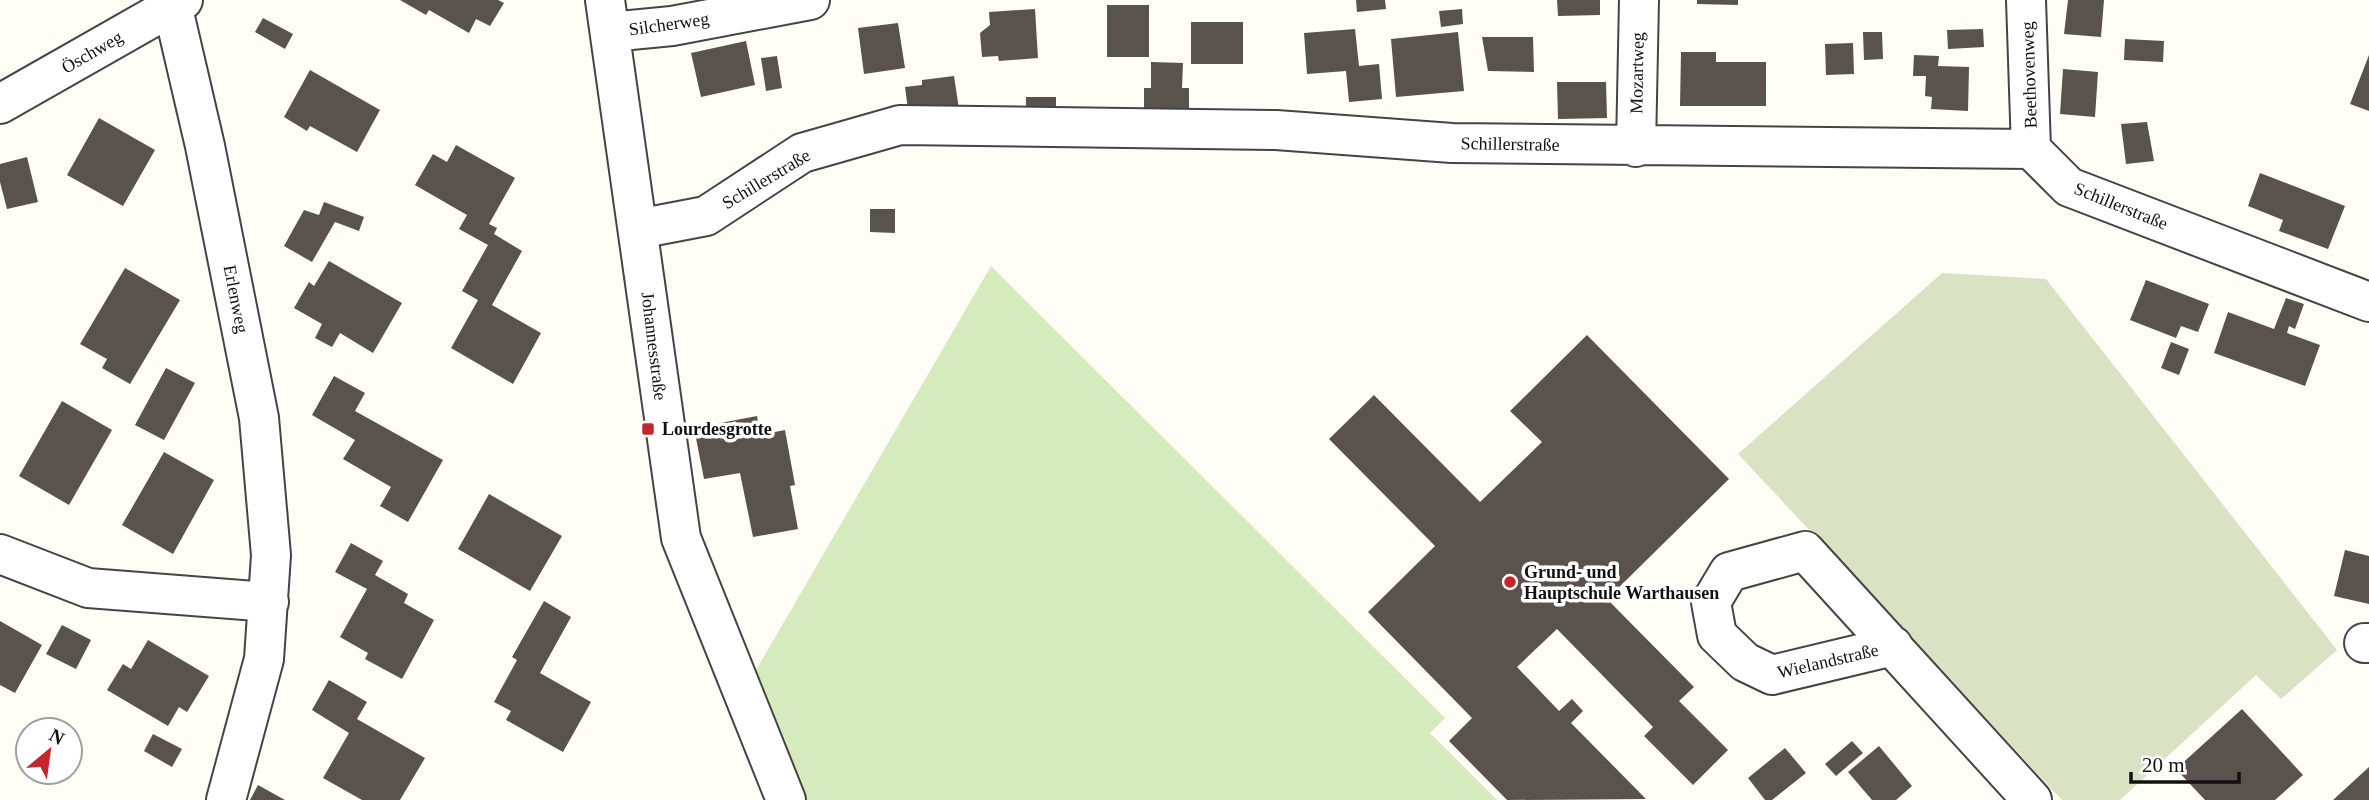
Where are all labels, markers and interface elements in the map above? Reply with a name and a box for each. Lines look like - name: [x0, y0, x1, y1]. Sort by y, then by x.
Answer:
- street label: Silcherweg: [628, 8, 710, 40]
- street label: Beethovenweg: [2017, 21, 2041, 129]
- street label: Öschweg: [58, 27, 126, 77]
- street label: Mozartweg: [1626, 32, 1648, 114]
- street label: Schillerstraße: [1460, 133, 1560, 155]
- street label: Schillerstraße: [718, 145, 814, 213]
- street label: Schillerstraße: [2071, 178, 2171, 234]
- street label: Erlenweg: [220, 263, 252, 335]
- street label: Johannesstraße: [637, 291, 671, 401]
- place label: Lourdesgrotte: [662, 419, 772, 439]
- marker: Lourdesgrotte: [640, 421, 656, 437]
- place label: Grund- und Hauptschule Warthausen: [1524, 562, 1719, 603]
- marker: Grund- und Hauptschule Warthausen: [1502, 574, 1518, 590]
- street label: Wielandstraße: [1775, 640, 1881, 682]
- north arrow: [14, 716, 84, 786]
- text: N: [46, 724, 68, 749]
- scale bar: [2131, 740, 2240, 784]
- text: 20 m: [2142, 753, 2185, 777]

